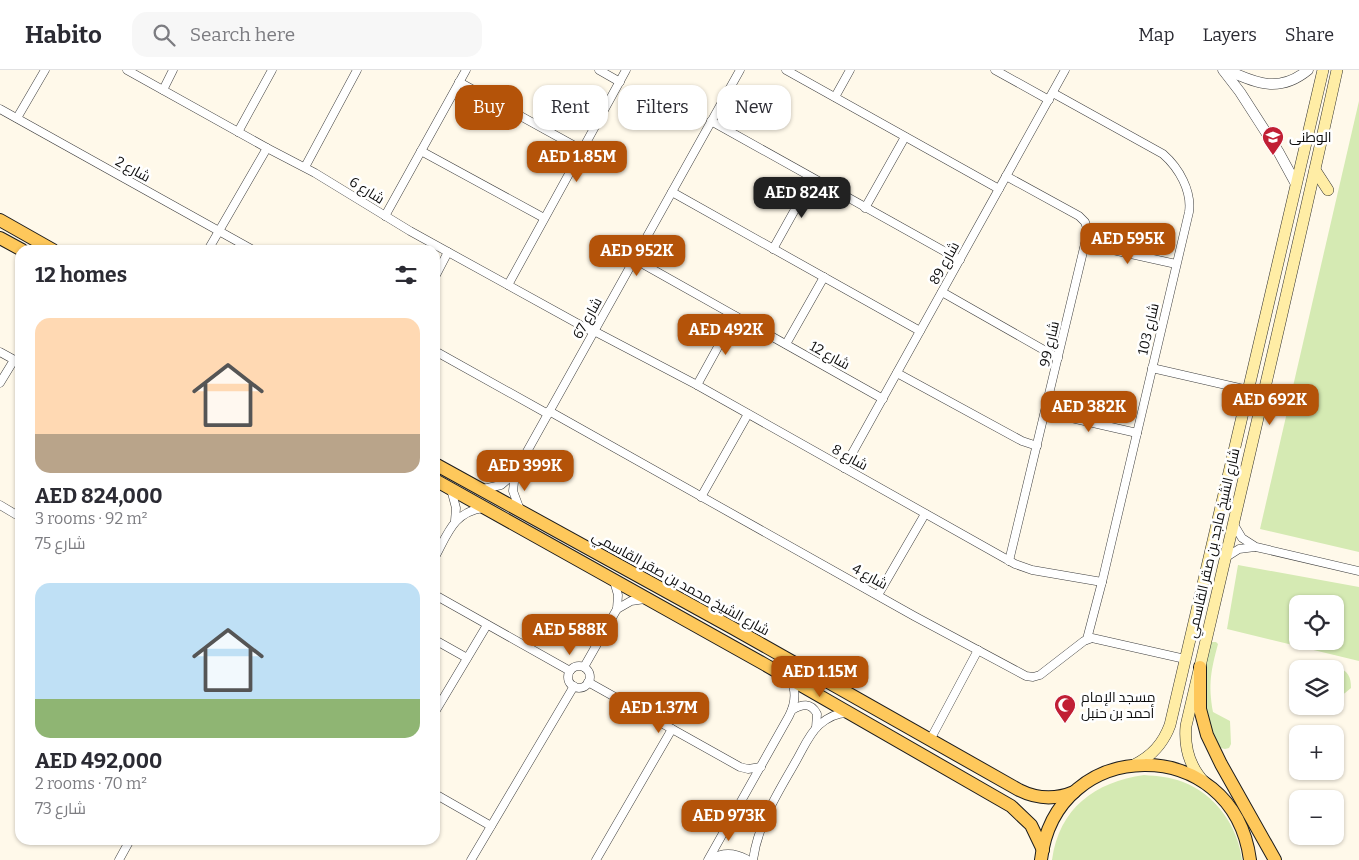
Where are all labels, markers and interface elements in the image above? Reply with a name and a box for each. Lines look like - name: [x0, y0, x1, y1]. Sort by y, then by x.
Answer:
- search box: [132, 12, 482, 57]
- text: Habito: [25, 21, 102, 49]
- icon: search: [150, 21, 178, 49]
- text: Search here: [190, 23, 295, 46]
- text: Map: [1138, 24, 1174, 46]
- text: Layers: [1202, 24, 1257, 46]
- text: Share: [1285, 24, 1334, 46]
- chip: Buy: [455, 85, 523, 130]
- chip: Rent: [533, 85, 608, 130]
- chip: Filters: [618, 85, 707, 130]
- chip: New: [717, 85, 791, 130]
- school or university icon: الوطنی: [1261, 125, 1285, 156]
- place label: الوطنی: [1289, 129, 1332, 146]
- pin: AED 1.85M: [520, 140, 634, 183]
- text: AED 1.85M: [538, 147, 616, 166]
- street label: شارع 2: [112, 153, 153, 186]
- street label: شارع 6: [346, 173, 387, 208]
- pin: AED 824K: [750, 176, 854, 219]
- text: AED 824K: [765, 183, 839, 202]
- pin: AED 595K: [1076, 222, 1180, 265]
- text: AED 595K: [1091, 229, 1165, 248]
- pin: AED 952K: [585, 234, 689, 277]
- street label: شارع 89: [926, 239, 963, 288]
- text: AED 952K: [600, 241, 674, 260]
- icon: filters: [392, 261, 420, 289]
- text: 12 homes: [35, 262, 127, 288]
- street label: شارع 67: [569, 294, 606, 342]
- street label: شارع 103: [1134, 302, 1163, 357]
- pin: AED 492K: [674, 314, 778, 356]
- text: AED 492K: [689, 320, 763, 339]
- street label: شارع 99: [1036, 320, 1063, 369]
- street label: شارع 12: [807, 338, 853, 373]
- icon: home: [183, 350, 273, 440]
- pin: AED 692K: [1218, 384, 1322, 426]
- pin: AED 382K: [1037, 390, 1141, 433]
- text: AED 692K: [1233, 390, 1307, 409]
- text: AED 382K: [1052, 397, 1126, 416]
- street label: شارع 8: [829, 441, 871, 474]
- street label: شارع الشيخ ماجد بن صقر القاسمي: [1183, 447, 1247, 640]
- pin: AED 399K: [473, 450, 577, 492]
- text: AED 399K: [488, 456, 562, 475]
- text: AED 824,000: [35, 483, 163, 509]
- text: 3 rooms · 92 m²: [35, 509, 147, 528]
- street label: شارع الشيخ محمد بن صقر القاسمي: [588, 527, 772, 642]
- text: شارع 75: [35, 534, 86, 553]
- street label: شارع 4: [849, 560, 891, 593]
- map controls: [1289, 595, 1344, 845]
- button: locate: [1289, 595, 1344, 650]
- pin: AED 588K: [518, 614, 622, 656]
- icon: home: [183, 615, 273, 705]
- text: AED 588K: [533, 620, 607, 639]
- pin: AED 1.15M: [763, 656, 877, 698]
- button: layers: [1289, 660, 1344, 715]
- text: AED 1.15M: [782, 662, 858, 681]
- place label: مسجد الإمام أحمد بن حنبل: [1081, 689, 1155, 722]
- pin: AED 1.37M: [602, 692, 716, 734]
- mosque icon: مسجد الإمام أحمد بن حنبل: [1053, 693, 1077, 724]
- text: AED 1.37M: [620, 698, 698, 717]
- button: +: [1289, 725, 1344, 780]
- text: AED 492,000: [35, 748, 162, 774]
- text: 2 rooms · 70 m²: [35, 774, 147, 793]
- button: −: [1289, 790, 1344, 845]
- text: شارع 73: [35, 799, 86, 818]
- pin: AED 973K: [677, 800, 781, 842]
- text: AED 973K: [692, 806, 766, 825]

